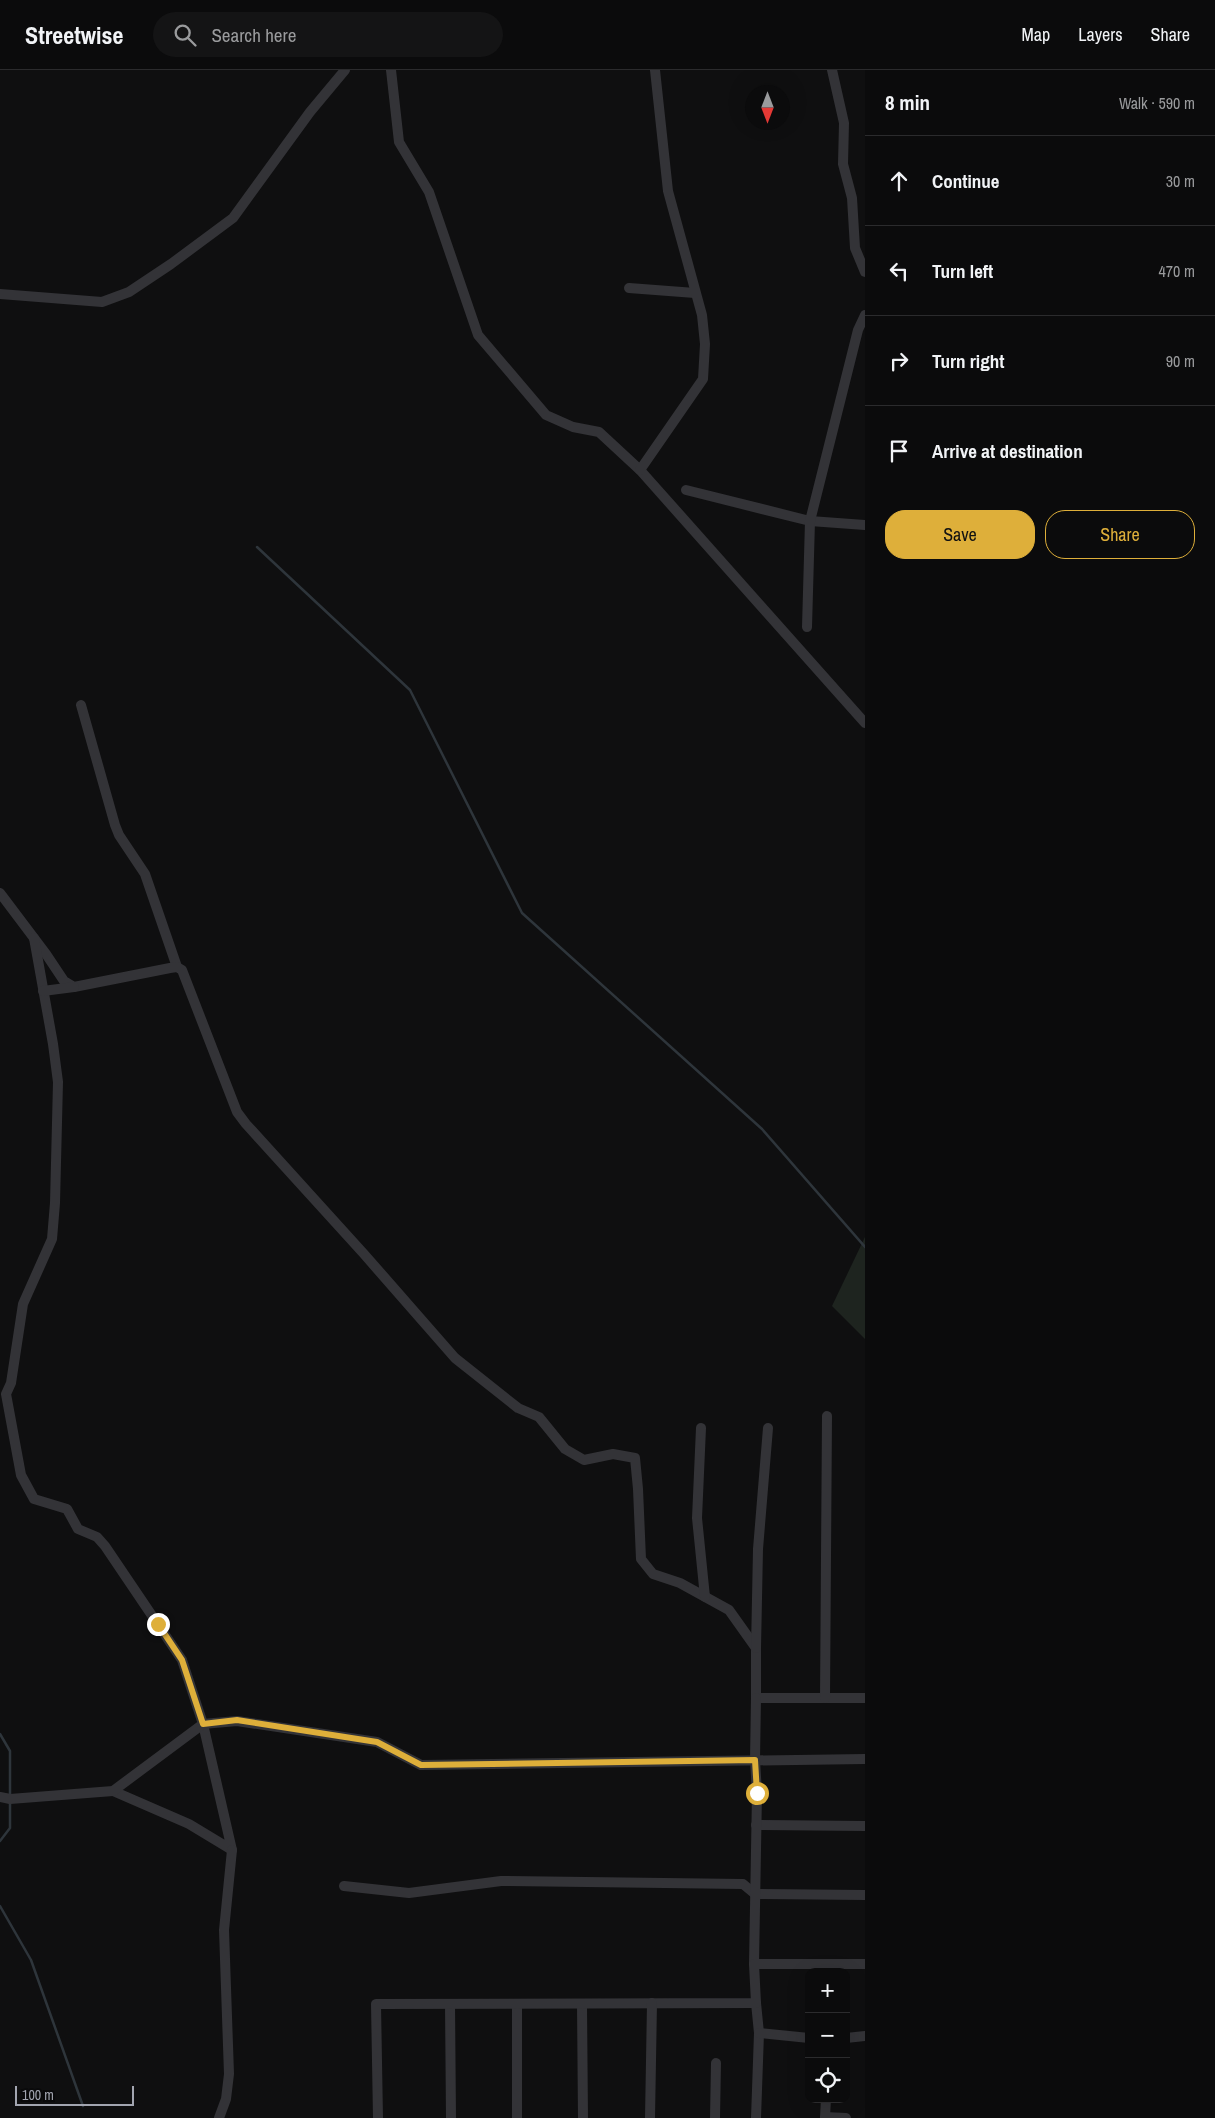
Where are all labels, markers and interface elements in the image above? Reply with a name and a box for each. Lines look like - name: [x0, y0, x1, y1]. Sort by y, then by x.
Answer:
- search box: [153, 12, 503, 57]
- text: Streetwise: [25, 19, 123, 51]
- icon: search: [171, 21, 199, 49]
- text: Search here: [211, 22, 296, 48]
- text: Map: [1022, 22, 1050, 47]
- text: Layers: [1078, 22, 1123, 47]
- text: Share: [1151, 22, 1190, 47]
- north arrow: [745, 85, 790, 130]
- text: 8 min: [885, 88, 930, 117]
- text: Walk · 590 m: [1119, 92, 1195, 114]
- icon: ahead: [885, 167, 913, 195]
- text: Continue: [932, 168, 1000, 194]
- text: 30 m: [1166, 170, 1195, 192]
- icon: left: [885, 257, 913, 285]
- text: Turn left: [932, 258, 993, 284]
- text: 470 m: [1159, 260, 1195, 282]
- icon: right: [885, 347, 913, 375]
- text: Turn right: [932, 348, 1004, 374]
- text: 90 m: [1166, 350, 1195, 372]
- icon: arrive: [885, 437, 913, 465]
- text: Arrive at destination: [932, 438, 1083, 464]
- button: Save: [885, 510, 1035, 559]
- button: Share: [1045, 510, 1195, 559]
- route end: [147, 1613, 170, 1636]
- route start: [746, 1782, 769, 1805]
- map controls: [805, 1968, 850, 2103]
- button: +: [805, 1968, 850, 2013]
- button: −: [805, 2013, 850, 2058]
- button: locate: [805, 2058, 850, 2103]
- scale bar: [15, 2083, 134, 2106]
- text: 100 m: [22, 2086, 54, 2104]

